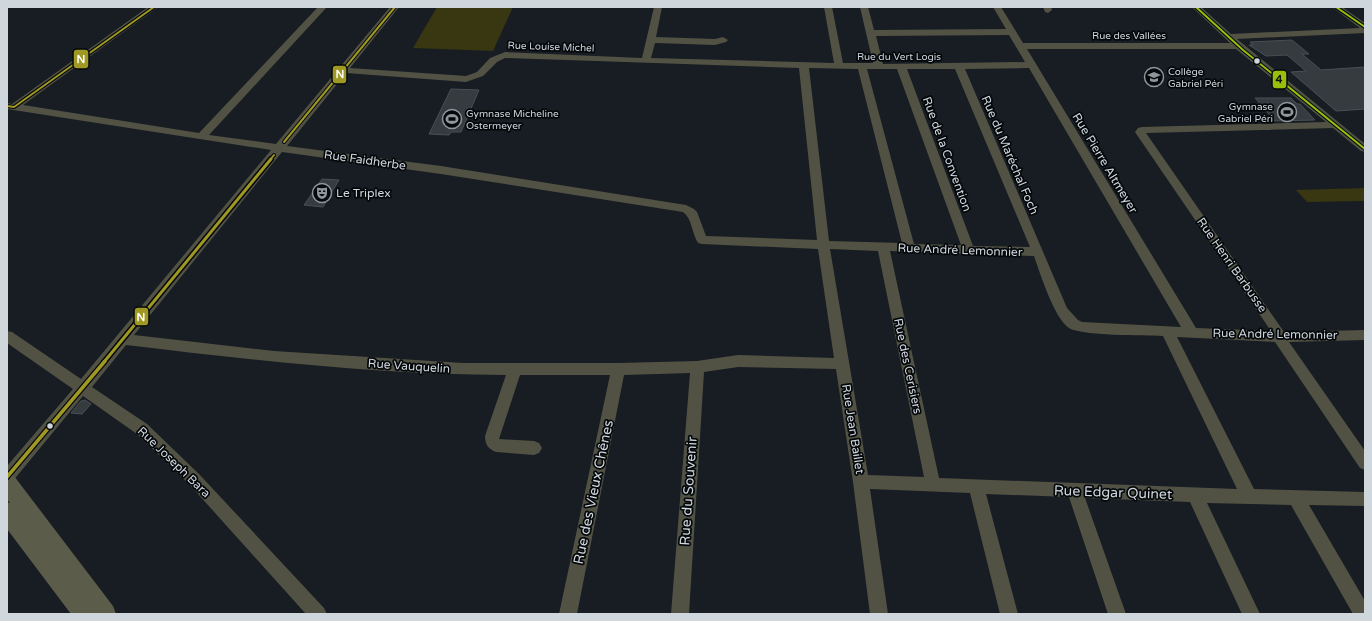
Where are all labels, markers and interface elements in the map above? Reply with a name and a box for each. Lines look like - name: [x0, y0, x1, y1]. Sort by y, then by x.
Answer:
- street label: Rue des Vallées: [1092, 30, 1166, 42]
- street label: Rue Louise Michel: [507, 39, 594, 55]
- line badge: N: [73, 49, 89, 69]
- street label: Rue du Vert Logis: [857, 51, 941, 63]
- text: N: [77, 53, 85, 66]
- unlabelled marker: [1252, 56, 1262, 66]
- line badge: N: [332, 65, 347, 84]
- school or university icon: Collège Gabriel Péri: [1143, 66, 1165, 88]
- place label: Collège Gabriel Péri: [1168, 66, 1223, 90]
- text: N: [336, 68, 344, 81]
- line badge: 4: [1272, 70, 1287, 89]
- text: 4: [1276, 73, 1283, 86]
- street label: Rue du Maréchal Foch: [979, 93, 1041, 217]
- street label: Rue de la Convention: [920, 95, 974, 213]
- place label: Gymnase Gabriel Péri: [1218, 101, 1273, 125]
- sports icon: Gymnase Gabriel Péri: [1276, 101, 1298, 123]
- sports icon: Gymnase Micheline Ostermeyer: [441, 108, 463, 130]
- place label: Gymnase Micheline Ostermeyer: [466, 108, 559, 132]
- street label: Rue Pierre Altmeyer: [1070, 110, 1141, 216]
- street label: Rue Faidherbe: [323, 147, 407, 173]
- theatre icon: Le Triplex: [311, 182, 333, 204]
- place label: Le Triplex: [336, 186, 391, 200]
- street label: Rue Henri Barbusse: [1194, 215, 1270, 315]
- street label: Rue André Lemonnier: [897, 241, 1023, 259]
- line badge: N: [134, 307, 149, 326]
- text: N: [137, 311, 145, 324]
- street label: Rue des Cerisiers: [891, 317, 925, 415]
- street label: Rue André Lemonnier: [1212, 326, 1338, 342]
- street label: Rue Vauquelin: [367, 356, 451, 376]
- street label: Rue Jean Baillet: [839, 383, 867, 475]
- street label: Rue des Vieux Chênes: [570, 418, 617, 566]
- unlabelled marker: [45, 421, 55, 431]
- street label: Rue Joseph Bara: [135, 424, 213, 500]
- street label: Rue du Souvenir: [676, 435, 701, 546]
- street label: Rue Edgar Quinet: [1054, 482, 1173, 503]

